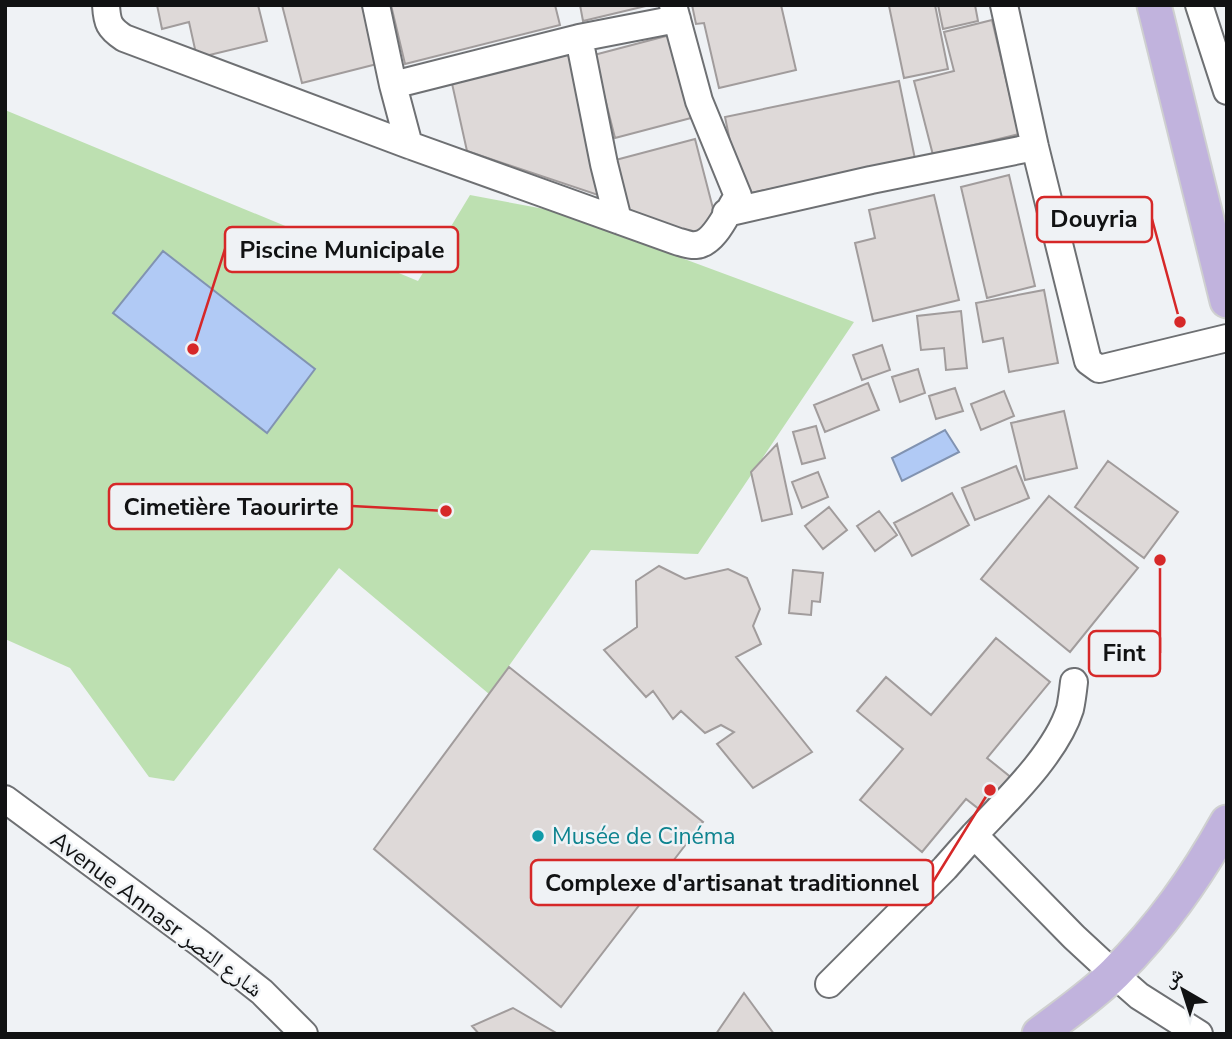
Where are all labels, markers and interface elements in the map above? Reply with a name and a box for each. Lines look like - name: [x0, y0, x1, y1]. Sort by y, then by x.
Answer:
- callout: Douyria: [1037, 197, 1152, 242]
- text: Douyria: [1050, 203, 1138, 235]
- callout: Piscine Municipale: [225, 227, 458, 272]
- text: Piscine Municipale: [240, 234, 444, 266]
- callout: Cimetière Taourirte: [109, 484, 352, 529]
- text: Cimetière Taourirte: [123, 491, 339, 523]
- callout: Fint: [1089, 631, 1160, 676]
- text: Fint: [1103, 637, 1146, 669]
- place label: Musée de Cinéma: [552, 821, 736, 852]
- street label: Avenue Annasr شارع النصر: [44, 824, 269, 1005]
- marker: Musée de Cinéma: [530, 828, 546, 844]
- callout: Complexe d'artisanat traditionnel: [531, 860, 933, 905]
- text: Complexe d'artisanat traditionnel: [545, 867, 919, 899]
- north arrow: [1148, 955, 1218, 1025]
- text: ش: [1157, 961, 1189, 994]

